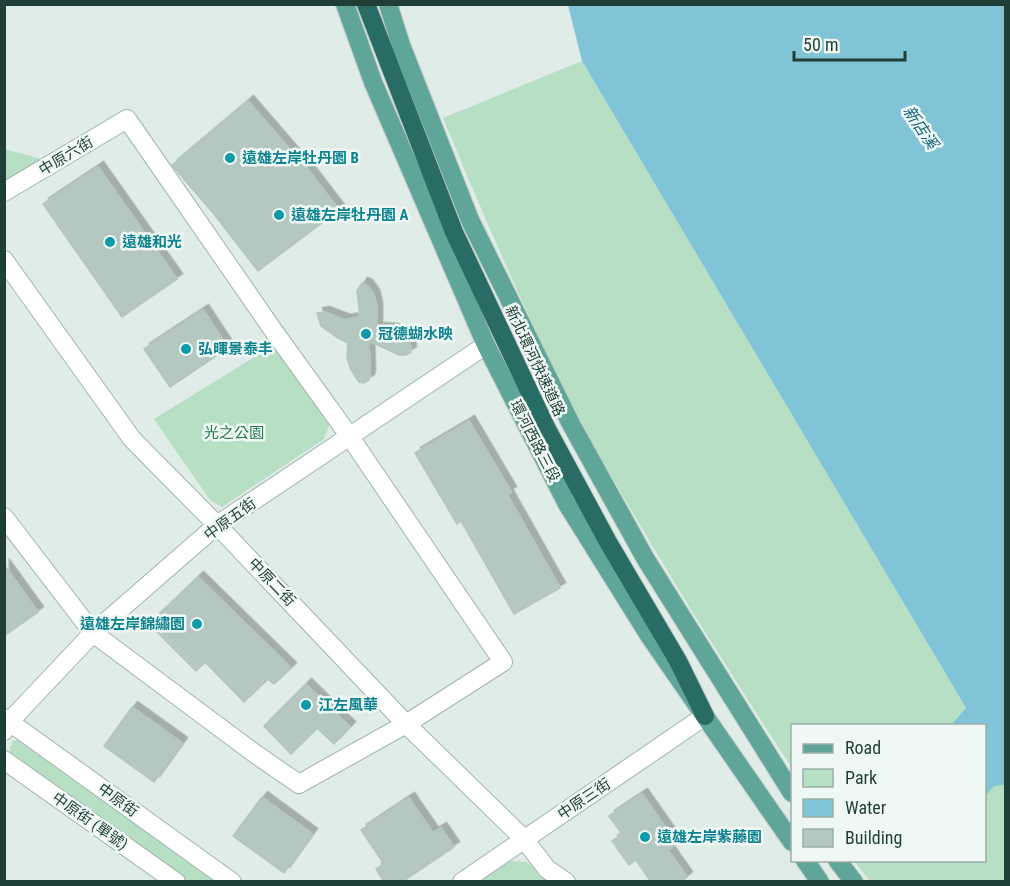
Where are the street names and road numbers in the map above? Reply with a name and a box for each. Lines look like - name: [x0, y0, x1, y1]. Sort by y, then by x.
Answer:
- street label: 中原六街: [36, 133, 96, 179]
- street label: 新北環河快速道路: [501, 303, 569, 419]
- street label: 環河西路三段: [507, 397, 563, 485]
- street label: 中原五街: [200, 494, 260, 544]
- street label: 中原二街: [245, 554, 299, 610]
- street label: 中原三街: [554, 775, 614, 823]
- street label: 中原街: [95, 779, 141, 821]
- street label: 中原街 (單號): [49, 788, 131, 854]

